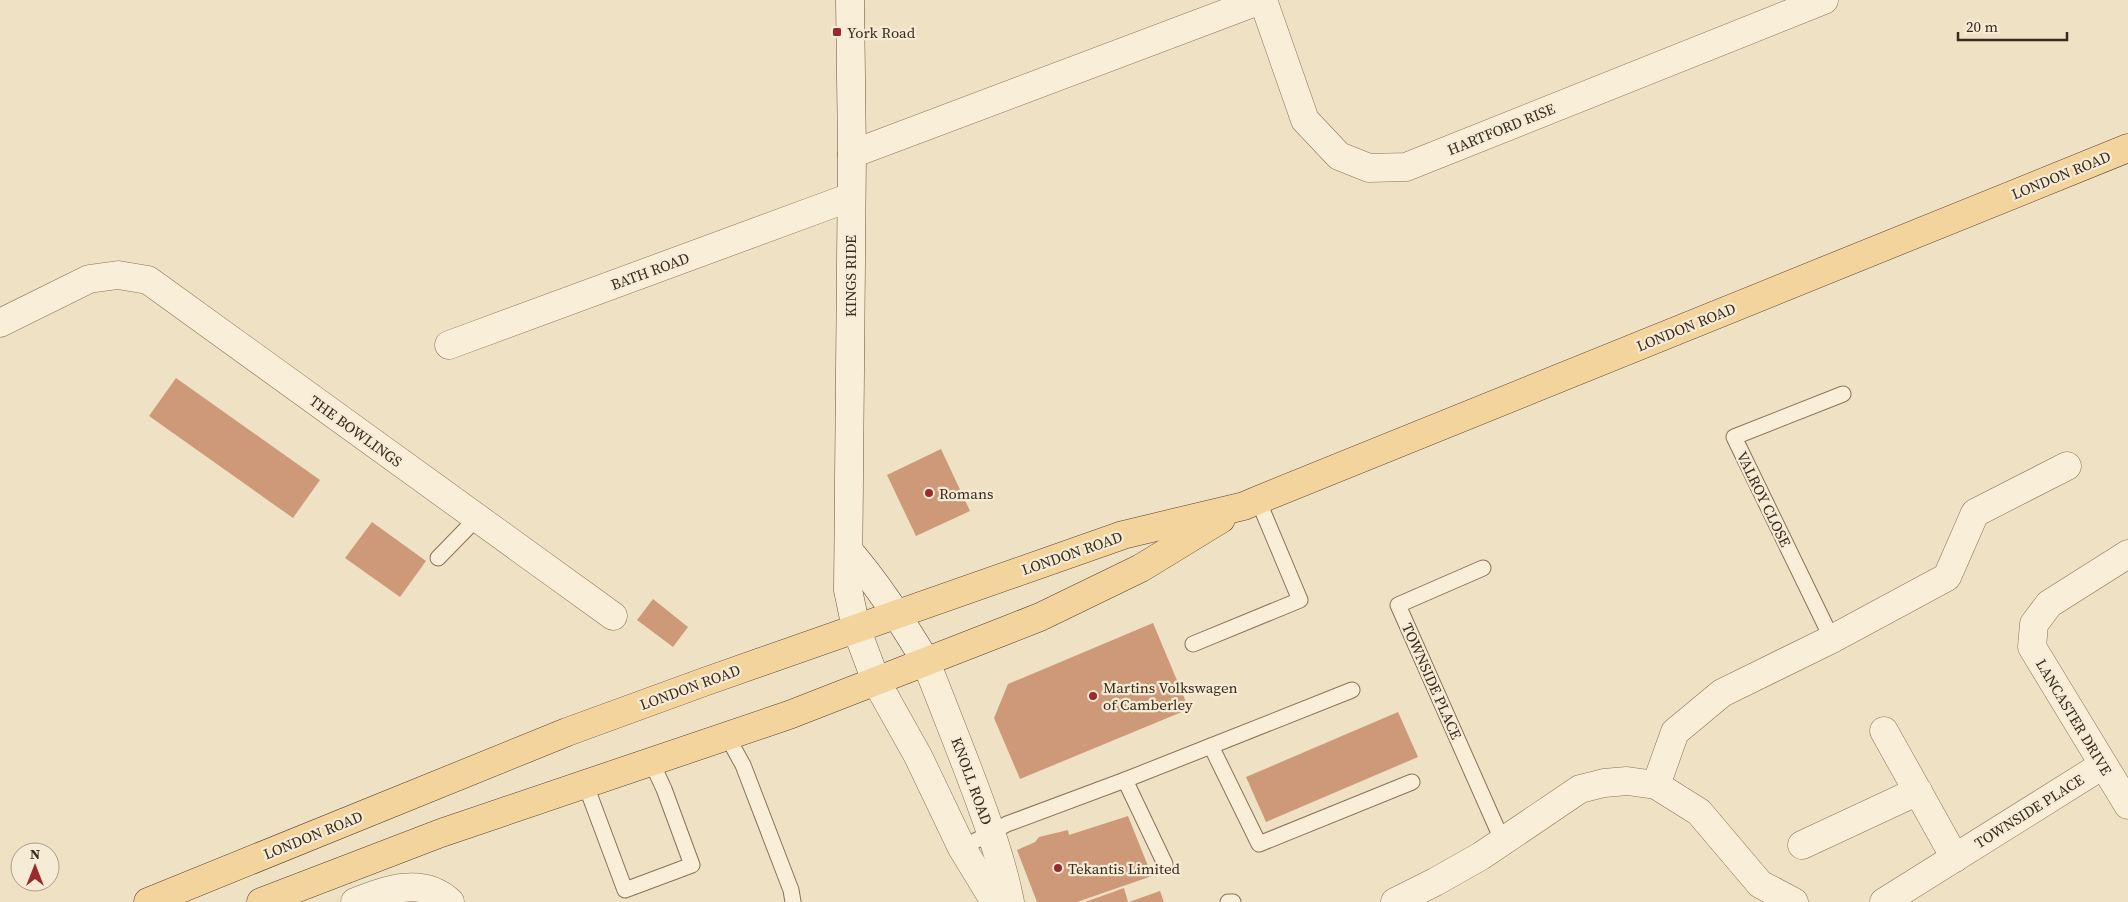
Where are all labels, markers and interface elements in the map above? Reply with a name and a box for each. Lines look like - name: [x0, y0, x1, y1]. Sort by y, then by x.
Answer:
- scale bar: [1958, 10, 2067, 42]
- text: 20 m: [1966, 16, 1998, 37]
- place label: York Road: [847, 22, 916, 43]
- marker: York Road: [831, 26, 843, 38]
- street label: HARTFORD RISE: [1444, 98, 1558, 160]
- street label: LONDON ROAD: [2008, 146, 2114, 204]
- street label: KINGS RIDE: [840, 235, 861, 317]
- street label: BATH ROAD: [608, 247, 692, 295]
- street label: LONDON ROAD: [1633, 298, 1739, 356]
- street label: THE BOWLINGS: [305, 390, 407, 472]
- street label: VALROY CLOSE: [1732, 448, 1796, 550]
- place label: Romans: [939, 483, 994, 504]
- marker: Romans: [923, 487, 935, 499]
- street label: LONDON ROAD: [1019, 526, 1125, 580]
- street label: TOWNSIDE PLACE: [1397, 619, 1467, 743]
- street label: LANCASTER DRIVE: [2031, 655, 2117, 779]
- street label: LONDON ROAD: [637, 659, 743, 715]
- place label: Martins Volkswagen of Camberley: [1103, 677, 1238, 715]
- marker: Martins Volkswagen of Camberley: [1087, 690, 1099, 702]
- street label: KNOLL ROAD: [946, 734, 998, 828]
- street label: TOWNSIDE PLACE: [1970, 769, 2088, 853]
- street label: LONDON ROAD: [260, 806, 366, 864]
- north arrow: [10, 842, 60, 892]
- text: N: [30, 844, 40, 864]
- place label: Tekantis Limited: [1068, 858, 1181, 879]
- marker: Tekantis Limited: [1052, 862, 1064, 874]

